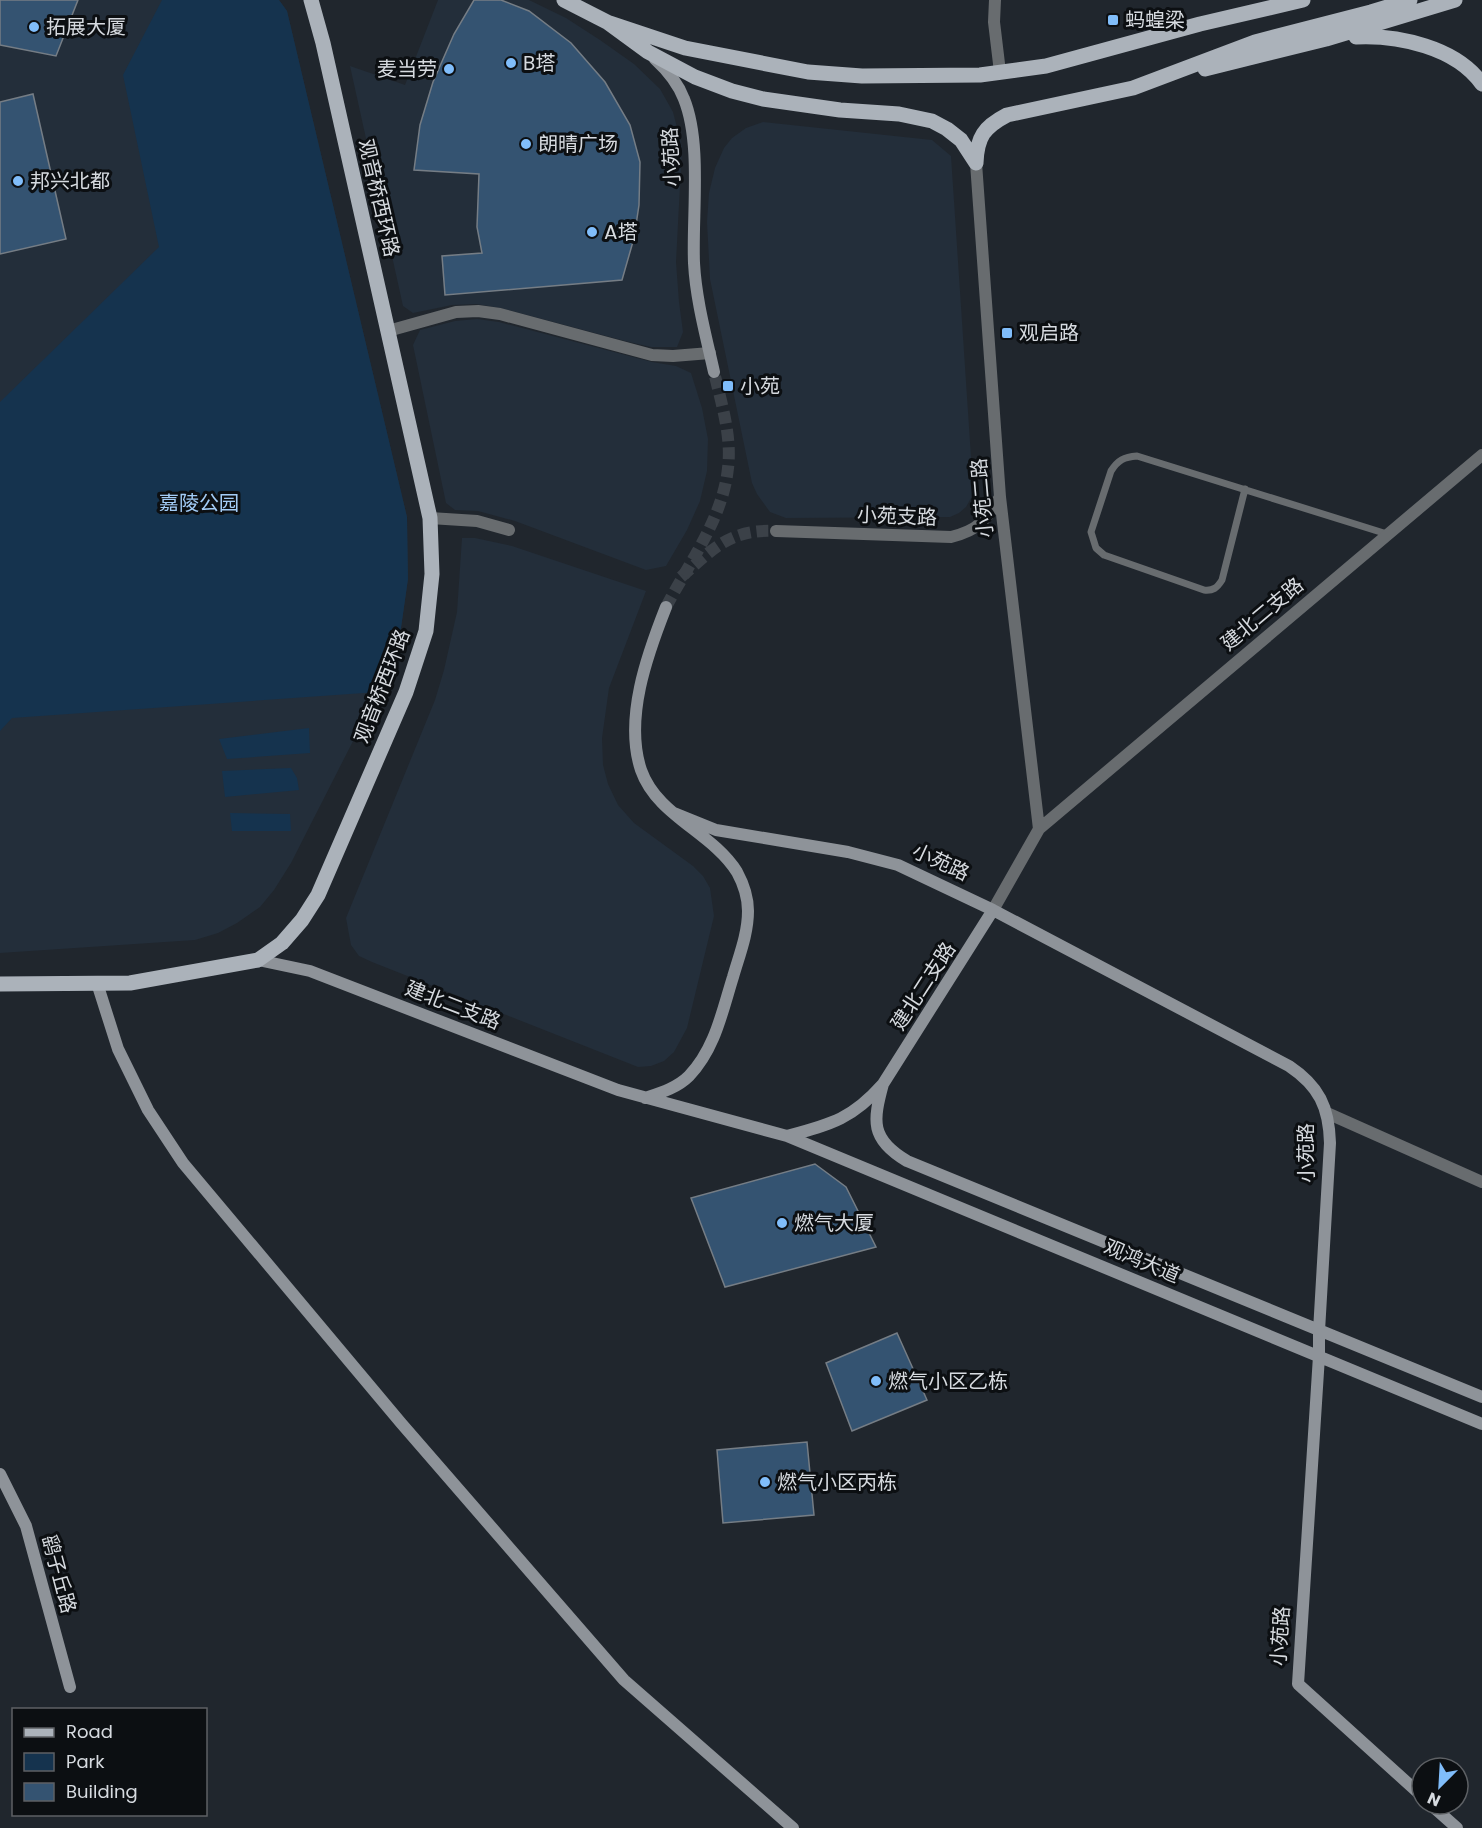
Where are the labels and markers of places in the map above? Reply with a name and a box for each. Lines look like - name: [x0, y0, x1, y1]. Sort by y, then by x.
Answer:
- place label: 蚂蝗梁: [1125, 6, 1185, 34]
- place label: 拓展大厦: [46, 13, 126, 41]
- marker: 蚂蝗梁: [1106, 13, 1120, 27]
- marker: 拓展大厦: [27, 20, 41, 34]
- place label: B塔: [523, 49, 555, 77]
- place label: 麦当劳: [377, 55, 437, 83]
- marker: B塔: [504, 56, 518, 70]
- marker: 麦当劳: [442, 62, 456, 76]
- place label: 朗晴广场: [538, 130, 618, 158]
- marker: 朗晴广场: [519, 137, 533, 151]
- place label: 邦兴北都: [30, 167, 110, 195]
- marker: 邦兴北都: [11, 174, 25, 188]
- place label: A塔: [604, 218, 637, 246]
- marker: A塔: [585, 225, 599, 239]
- place label: 观启路: [1019, 319, 1079, 347]
- marker: 观启路: [1000, 326, 1014, 340]
- place label: 小苑: [740, 372, 780, 400]
- marker: 小苑: [721, 379, 735, 393]
- place label: 燃气大厦: [794, 1209, 874, 1237]
- marker: 燃气大厦: [775, 1216, 789, 1230]
- place label: 燃气小区乙栋: [888, 1367, 1008, 1395]
- marker: 燃气小区乙栋: [869, 1374, 883, 1388]
- place label: 燃气小区丙栋: [777, 1468, 897, 1496]
- marker: 燃气小区丙栋: [758, 1475, 772, 1489]

